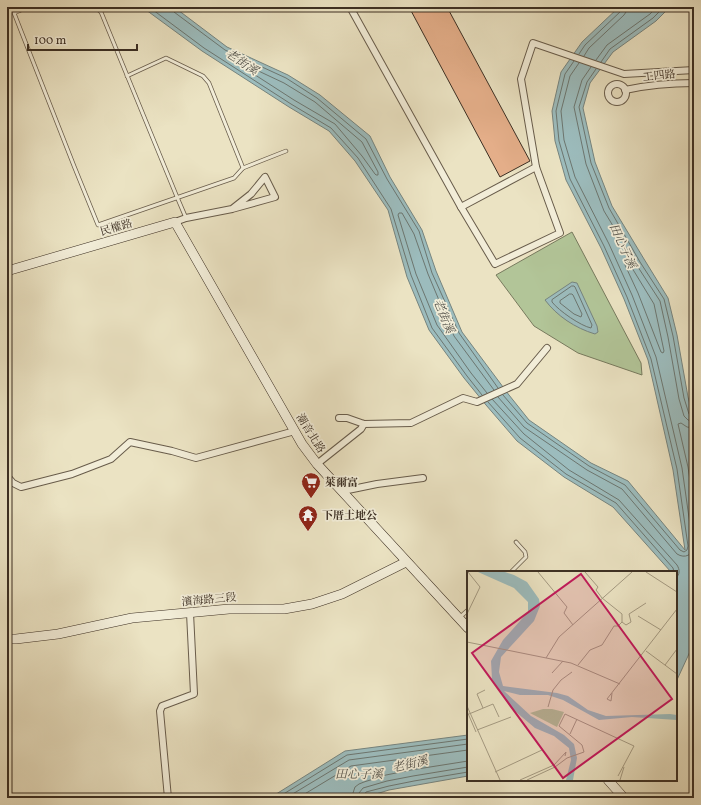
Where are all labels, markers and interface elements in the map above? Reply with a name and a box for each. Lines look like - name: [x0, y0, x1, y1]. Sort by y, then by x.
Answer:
- scale bar: [28, 26, 137, 52]
- text: 100 m: [34, 33, 67, 49]
- water label: 老街溪: [222, 46, 262, 81]
- street label: 工四路: [642, 67, 676, 86]
- street label: 民權路: [98, 217, 134, 240]
- water label: 田心子溪: [605, 221, 640, 273]
- water label: 老街溪: [429, 297, 458, 338]
- street label: 潮音北路: [292, 411, 328, 456]
- supermarket icon: 萊爾富: [300, 471, 322, 499]
- place label: 萊爾富: [325, 476, 358, 491]
- temple icon: 下厝土地公: [297, 504, 319, 532]
- place label: 下厝土地公: [322, 509, 377, 524]
- inset map: [467, 571, 677, 781]
- street label: 濱海路三段: [181, 591, 237, 610]
- water label: 老街溪: [391, 753, 432, 777]
- water label: 田心子溪: [335, 767, 385, 783]

